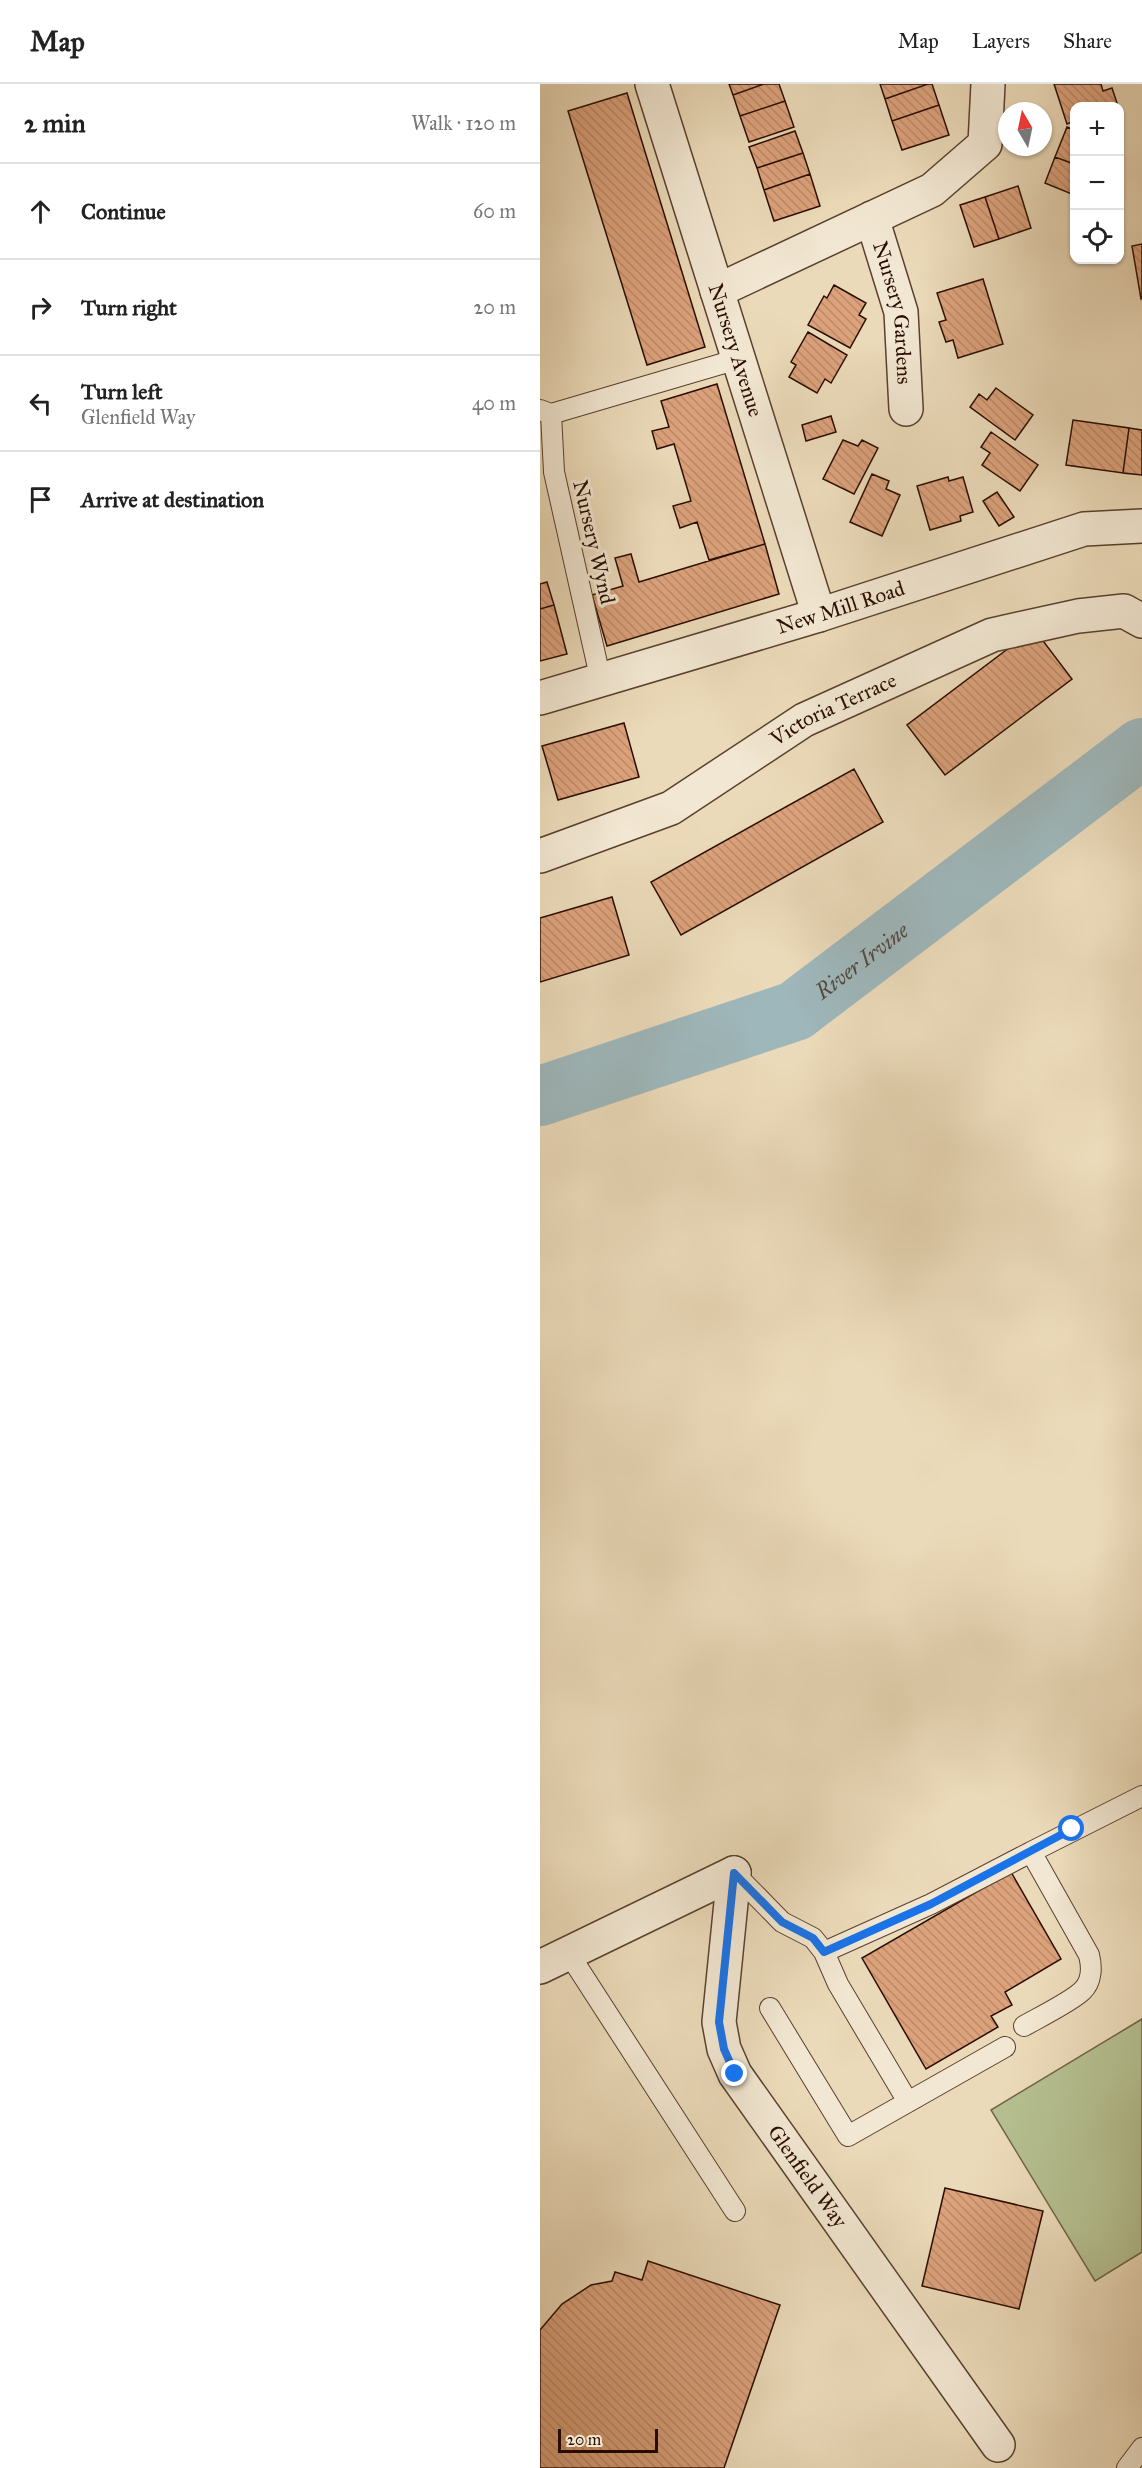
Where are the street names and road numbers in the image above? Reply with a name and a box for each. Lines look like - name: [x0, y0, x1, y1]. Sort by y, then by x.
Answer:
- street label: Nursery Gardens: [867, 238, 918, 385]
- street label: Nursery Avenue: [703, 280, 769, 420]
- street label: Nursery Wynd: [567, 477, 621, 607]
- street label: New Mill Road: [774, 575, 908, 640]
- street label: Victoria Terrace: [764, 667, 901, 752]
- street label: Glenfield Way: [762, 2120, 854, 2234]

